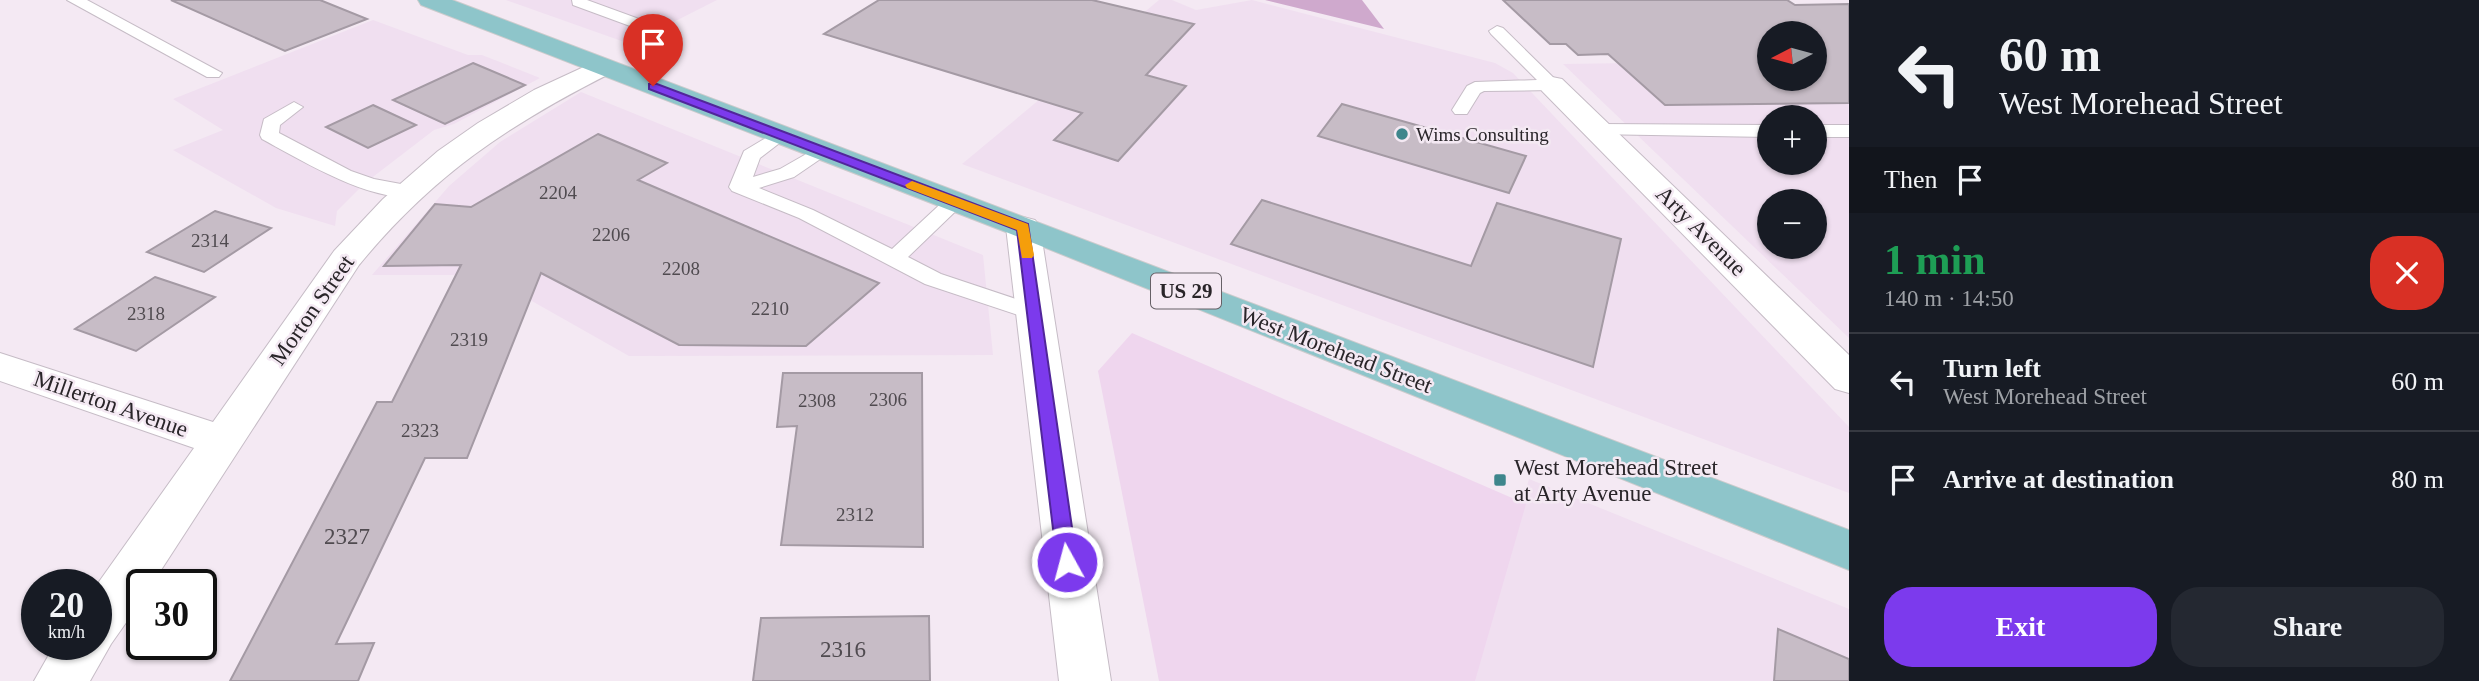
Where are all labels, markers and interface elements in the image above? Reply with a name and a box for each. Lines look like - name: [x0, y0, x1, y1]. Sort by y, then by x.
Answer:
- pin: [623, 14, 683, 86]
- north arrow: [1757, 21, 1827, 91]
- map controls: [1757, 21, 1827, 259]
- icon: arrive: [634, 25, 672, 63]
- text: 60 m: [1999, 27, 2101, 82]
- icon: left: [1884, 28, 1975, 119]
- text: West Morehead Street: [1999, 85, 2283, 121]
- button: +: [1757, 105, 1827, 175]
- place label: Wims Consulting: [1416, 124, 1549, 145]
- marker: Wims Consulting: [1394, 126, 1410, 142]
- icon: arrive: [1951, 161, 1989, 199]
- text: Then: [1884, 165, 1937, 194]
- street label: Arty Avenue: [1651, 181, 1751, 281]
- house number: 2204: [539, 182, 578, 203]
- button: −: [1757, 189, 1827, 259]
- house number: 2206: [592, 224, 630, 245]
- house number: 2314: [191, 230, 230, 251]
- button: close: [2370, 236, 2444, 310]
- text: 1 min: [1884, 237, 1986, 283]
- street label: Morton Street: [265, 250, 359, 370]
- house number: 2208: [662, 258, 700, 279]
- road number: US 29: [1151, 274, 1221, 308]
- text: 140 m · 14:50: [1884, 286, 2014, 311]
- house number: 2210: [751, 298, 789, 319]
- street label: West Morehead Street: [1236, 302, 1436, 398]
- house number: 2318: [127, 303, 165, 324]
- house number: 2319: [450, 329, 488, 350]
- text: Turn left: [1943, 354, 2041, 383]
- icon: left: [1884, 363, 1922, 401]
- street label: Millerton Avenue: [31, 366, 191, 442]
- text: 60 m: [2391, 367, 2444, 396]
- text: West Morehead Street: [1943, 384, 2147, 409]
- house number: 2306: [869, 389, 907, 410]
- house number: 2308: [798, 390, 836, 411]
- house number: 2323: [401, 420, 439, 441]
- place label: West Morehead Street at Arty Avenue: [1514, 455, 1718, 506]
- icon: arrive: [1884, 461, 1922, 499]
- text: Arrive at destination: [1943, 465, 2174, 494]
- text: 80 m: [2391, 465, 2444, 494]
- marker: West Morehead Street at Arty Avenue: [1492, 472, 1508, 488]
- house number: 2312: [836, 504, 874, 525]
- house number: 2327: [324, 524, 370, 549]
- position arrow: [1030, 525, 1104, 599]
- speed limit sign: 30: [126, 569, 217, 660]
- text: 20: [49, 586, 84, 625]
- button: Exit: [1884, 587, 2157, 667]
- button: Share: [2171, 587, 2444, 667]
- text: km/h: [48, 622, 85, 642]
- house number: 2316: [820, 637, 866, 662]

